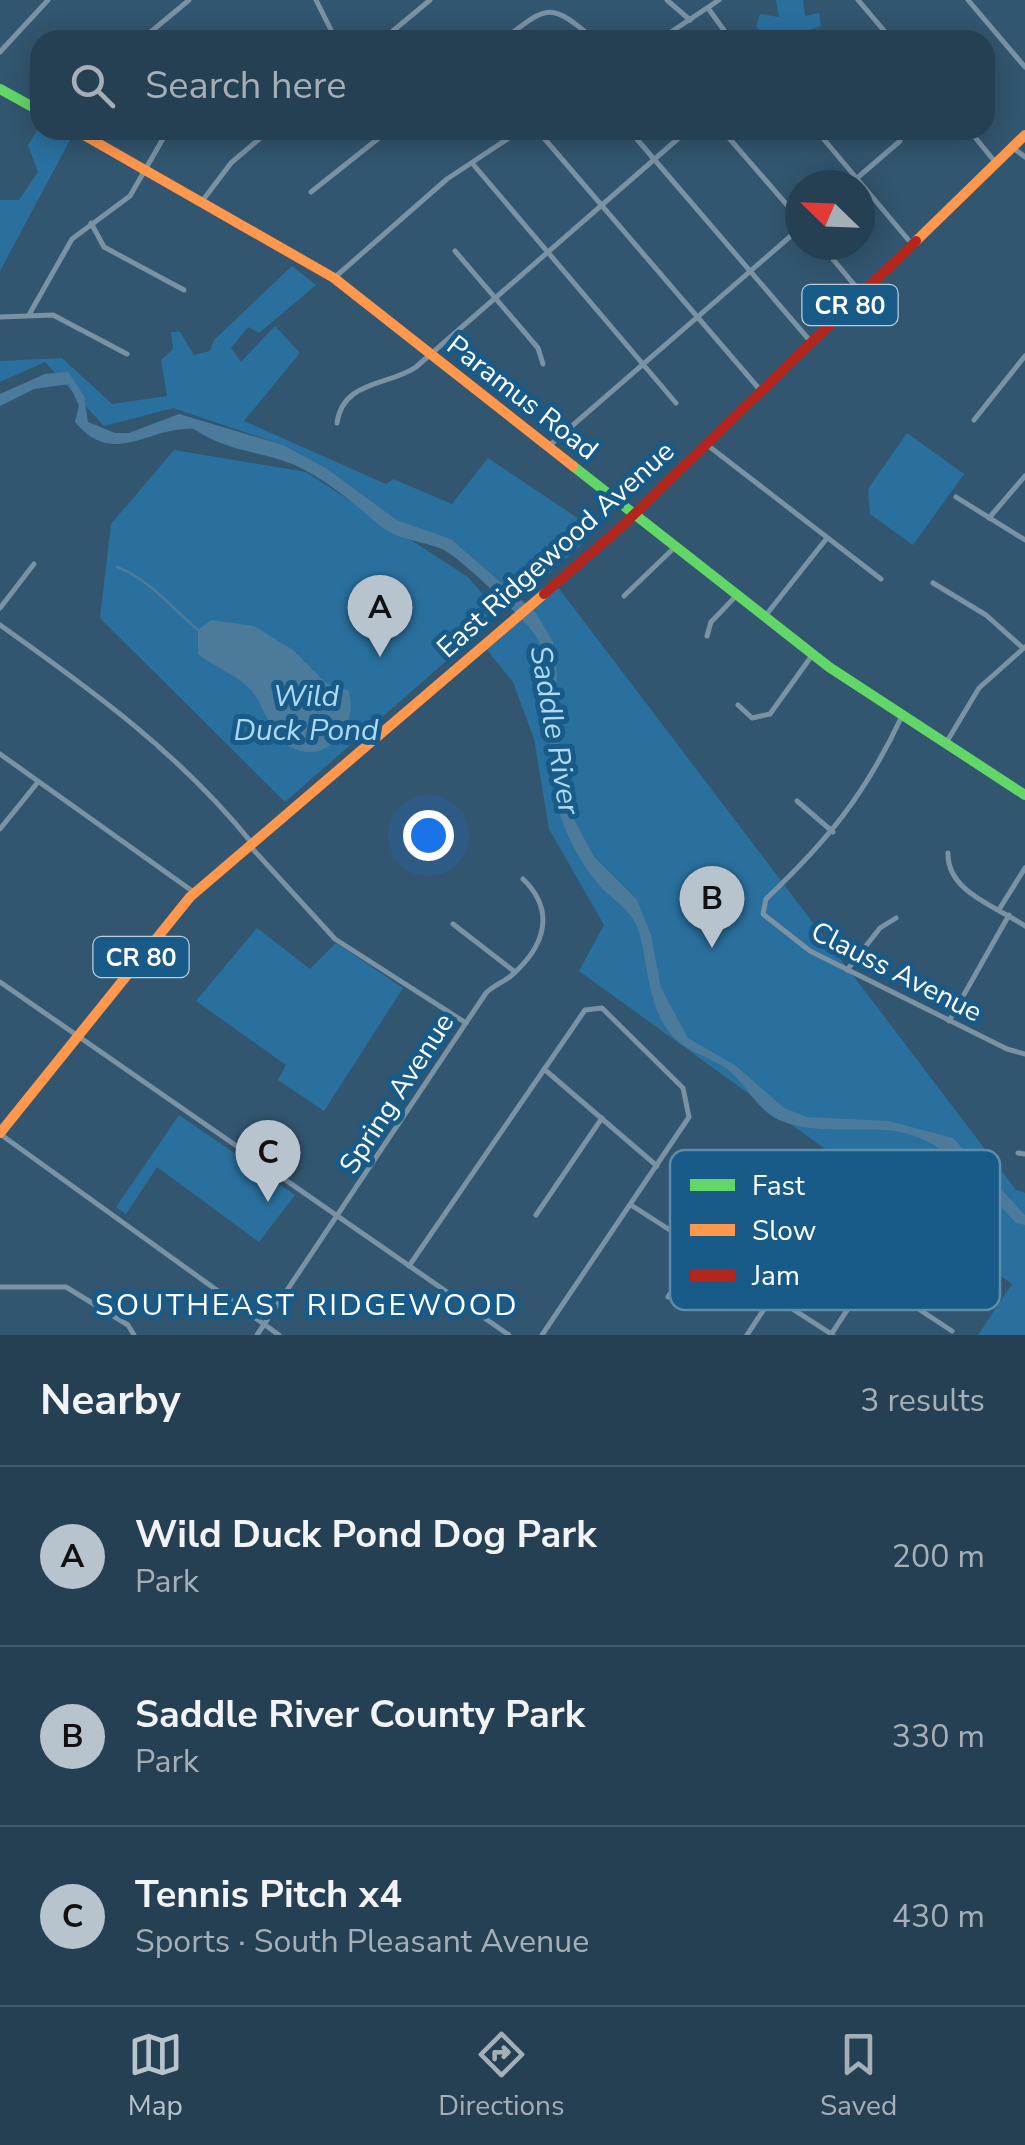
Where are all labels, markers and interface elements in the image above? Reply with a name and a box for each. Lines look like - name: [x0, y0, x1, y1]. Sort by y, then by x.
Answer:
- search box: [30, 30, 995, 140]
- icon: search: [65, 58, 120, 113]
- text: Search here: [145, 60, 346, 111]
- north arrow: [785, 170, 875, 260]
- road number: CR 80: [802, 285, 898, 325]
- street label: Paramus Road: [439, 327, 606, 469]
- street label: East Ridgewood Avenue: [429, 433, 683, 667]
- pin: A: [348, 574, 412, 657]
- water label: Saddle River: [519, 642, 590, 819]
- water label: Wild Duck Pond: [233, 676, 379, 751]
- your location: [403, 810, 454, 861]
- pin: B: [680, 866, 744, 948]
- street label: Clauss Avenue: [805, 912, 989, 1031]
- road number: CR 80: [94, 937, 188, 977]
- street label: Spring Avenue: [331, 1006, 463, 1181]
- pin: C: [236, 1120, 300, 1202]
- legend: [670, 1150, 1000, 1310]
- text: Fast: [752, 1167, 805, 1205]
- text: Slow: [752, 1212, 816, 1250]
- text: Jam: [751, 1257, 800, 1295]
- district label: SOUTHEAST RIDGEWOOD: [95, 1285, 519, 1326]
- text: Nearby: [40, 1372, 181, 1429]
- text: 3 results: [860, 1379, 985, 1422]
- text: Wild Duck Pond Dog Park: [135, 1509, 597, 1560]
- text: A: [61, 1535, 84, 1578]
- text: 200 m: [892, 1535, 985, 1578]
- text: Park: [135, 1560, 199, 1603]
- text: Saddle River County Park: [135, 1689, 585, 1740]
- text: B: [61, 1715, 84, 1758]
- text: 330 m: [892, 1715, 985, 1758]
- text: Park: [135, 1740, 199, 1783]
- text: Tennis Pitch x4: [135, 1869, 402, 1920]
- text: C: [62, 1895, 83, 1938]
- text: 430 m: [892, 1895, 985, 1938]
- text: Sports · South Pleasant Avenue: [135, 1920, 589, 1963]
- tab: Map: [128, 2027, 183, 2125]
- tab: Directions: [438, 2027, 564, 2125]
- tab: Saved: [820, 2027, 897, 2125]

